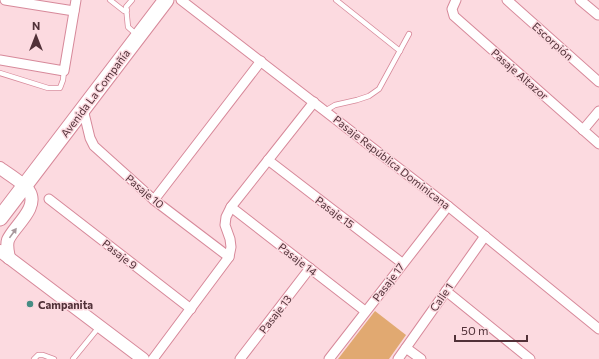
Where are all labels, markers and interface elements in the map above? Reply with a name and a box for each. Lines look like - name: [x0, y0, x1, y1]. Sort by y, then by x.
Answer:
- north arrow: [16, 16, 56, 56]
- text: N: [32, 19, 40, 32]
- street label: Escorpión: [530, 19, 576, 63]
- street label: Avenida La Compañía: [58, 46, 132, 140]
- street label: Pasaje Altazor: [489, 46, 552, 103]
- street label: Pasaje República Dominicana: [331, 112, 453, 212]
- street label: Pasaje 10: [123, 171, 167, 211]
- street label: Pasaje 15: [313, 193, 357, 231]
- one-way arrow: [9, 228, 17, 239]
- street label: Pasaje 9: [100, 236, 140, 272]
- street label: Pasaje 14: [276, 240, 320, 278]
- street label: Pasaje 17: [369, 260, 407, 304]
- street label: Calle 1: [427, 280, 455, 314]
- street label: Pasaje 13: [256, 292, 294, 336]
- place label: Campanita: [38, 298, 93, 311]
- marker: Campanita: [25, 299, 35, 309]
- scale bar: [455, 317, 527, 343]
- text: 50 m: [461, 323, 489, 337]

